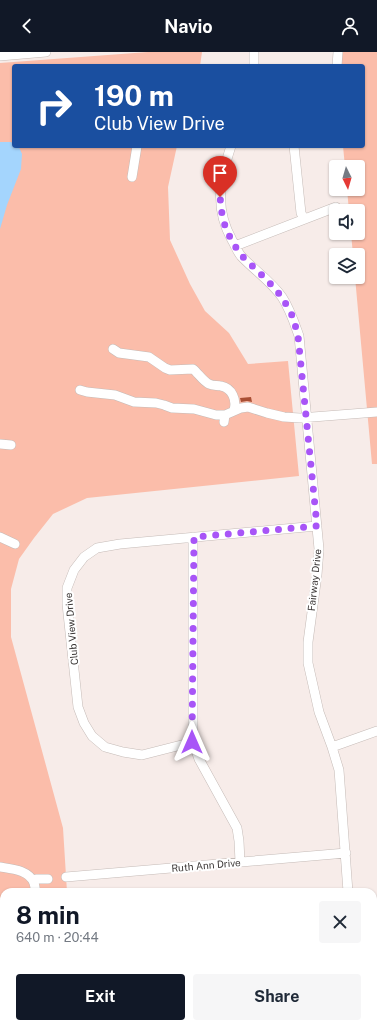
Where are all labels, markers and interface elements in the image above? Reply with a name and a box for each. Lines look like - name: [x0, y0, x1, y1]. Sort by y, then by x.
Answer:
- icon: back: [16, 15, 38, 37]
- icon: person: [339, 15, 361, 37]
- text: Navio: [164, 16, 213, 37]
- text: 190 m: [94, 79, 174, 112]
- icon: right: [28, 80, 80, 132]
- text: Club View Drive: [94, 113, 225, 134]
- pin: [203, 156, 237, 197]
- north arrow: [329, 160, 365, 196]
- map controls: [329, 160, 365, 284]
- icon: arrive: [209, 162, 231, 184]
- button: sound: [329, 204, 365, 240]
- button: layers: [329, 248, 365, 284]
- street label: Fairway Drive: [305, 548, 323, 612]
- street label: Club View Drive: [62, 592, 80, 666]
- position arrow: [171, 721, 213, 763]
- street label: Ruth Ann Drive: [171, 856, 242, 874]
- text: 8 min: [16, 901, 80, 929]
- button: close: [319, 901, 361, 943]
- text: 640 m · 20:44: [16, 930, 99, 945]
- button: Exit: [16, 974, 185, 1020]
- button: Share: [193, 974, 361, 1020]

